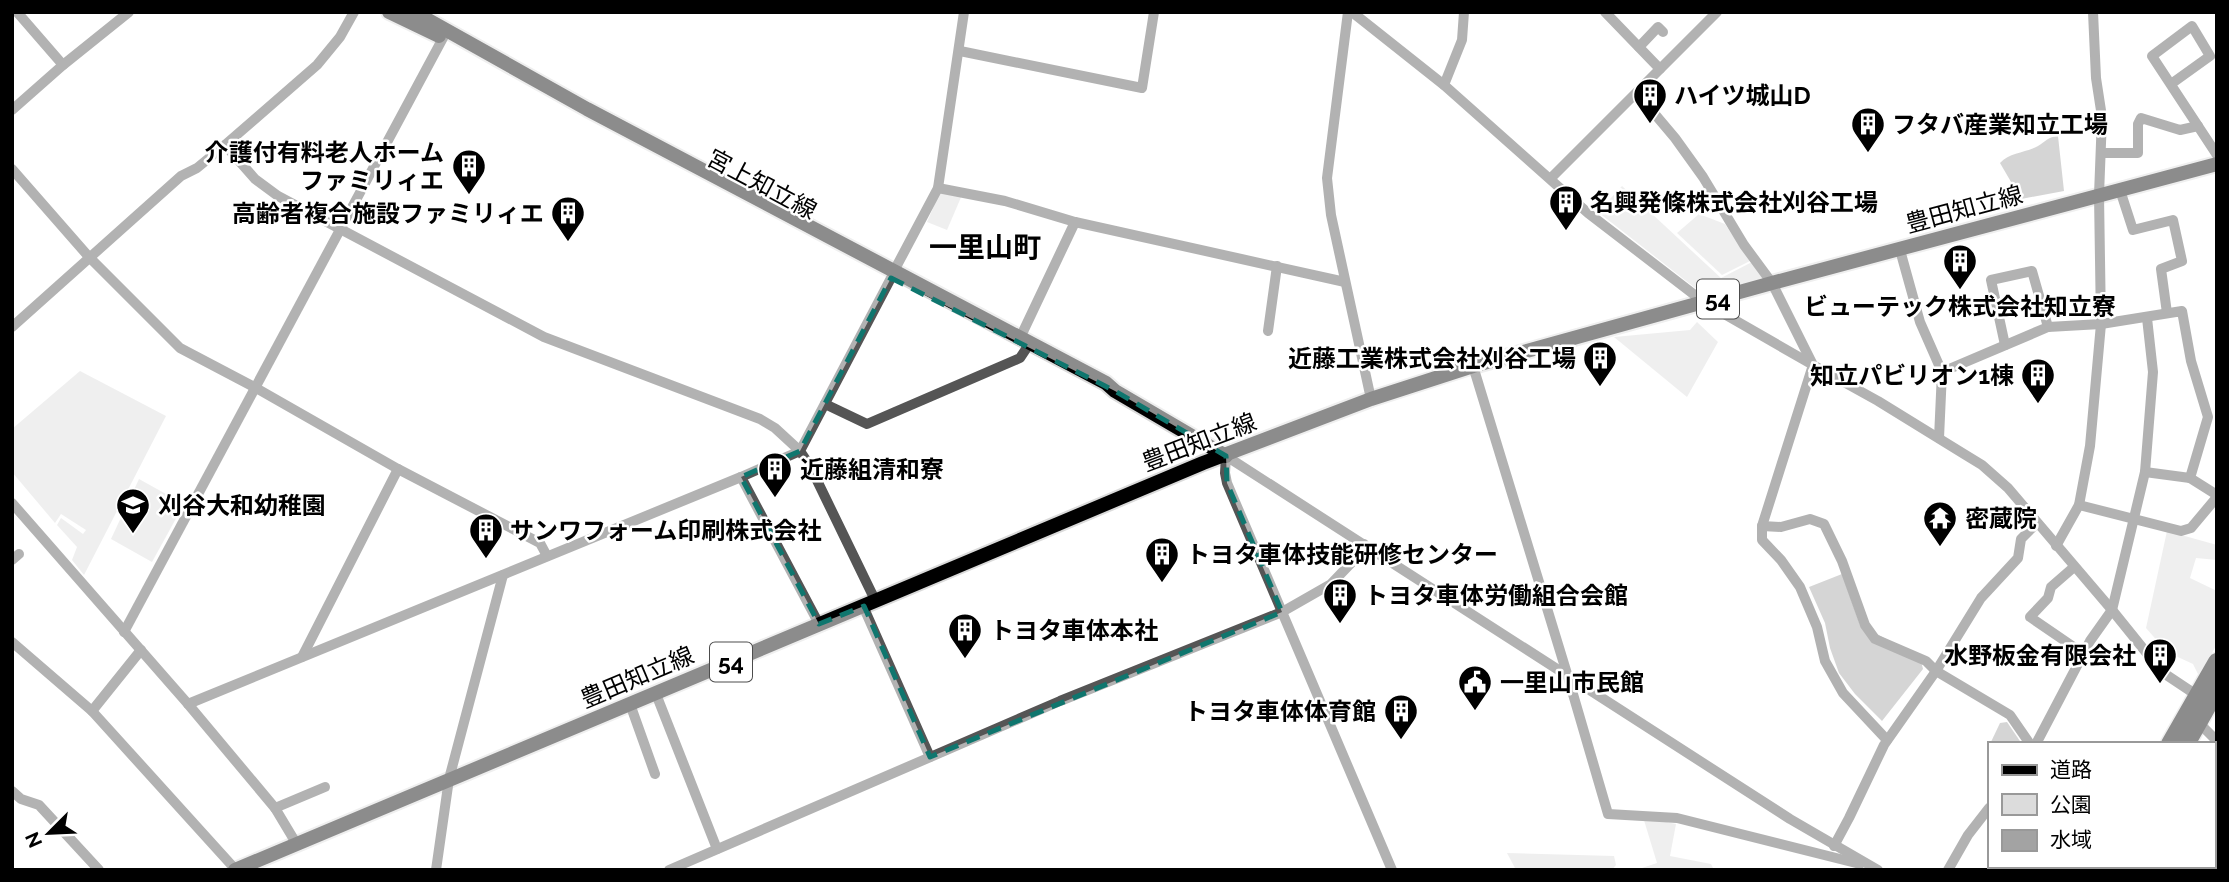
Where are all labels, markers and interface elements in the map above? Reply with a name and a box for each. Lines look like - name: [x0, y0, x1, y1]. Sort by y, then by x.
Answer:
- building icon: ハイツ城山D: [1631, 76, 1669, 125]
- place label: ハイツ城山D: [1674, 81, 1811, 110]
- building icon: フタバ産業知立工場: [1849, 105, 1887, 154]
- place label: フタバ産業知立工場: [1892, 110, 2108, 139]
- place label: 介護付有料老人ホーム ファミリィエ: [205, 138, 444, 195]
- street label: 宮上知立線: [702, 143, 822, 225]
- building icon: 介護付有料老人ホーム ファミリィエ: [450, 147, 488, 196]
- street label: 豊田知立線: [1902, 179, 2026, 239]
- building icon: 名興発條株式会社刈谷工場: [1547, 183, 1585, 232]
- place label: 名興発條株式会社刈谷工場: [1590, 188, 1878, 217]
- building icon: 高齢者複合施設ファミリィエ: [549, 194, 587, 243]
- place label: 高齢者複合施設ファミリィエ: [232, 199, 544, 228]
- district label: 一里山町: [929, 231, 1041, 264]
- building icon: ビューテック株式会社知立寮: [1941, 242, 1979, 291]
- road number: 54: [1697, 280, 1739, 318]
- place label: ビューテック株式会社知立寮: [1804, 292, 2116, 321]
- building icon: 近藤工業株式会社刈谷工場: [1581, 339, 1619, 388]
- place label: 近藤工業株式会社刈谷工場: [1288, 344, 1576, 373]
- building icon: 知立パビリオン1棟: [2019, 356, 2057, 405]
- place label: 知立パビリオン1棟: [1810, 361, 2014, 390]
- street label: 豊田知立線: [1138, 407, 1260, 477]
- building icon: 近藤組清和寮: [756, 450, 794, 499]
- place label: 近藤組清和寮: [800, 455, 944, 484]
- school or university icon: 刈谷大和幼稚園: [114, 486, 152, 535]
- place label: 刈谷大和幼稚園: [158, 491, 326, 520]
- temple icon: 密蔵院: [1921, 499, 1959, 548]
- place label: 密蔵院: [1965, 504, 2037, 533]
- building icon: サンワフォーム印刷株式会社: [467, 511, 505, 560]
- place label: サンワフォーム印刷株式会社: [510, 516, 821, 545]
- building icon: トヨタ車体技能研修センター: [1143, 535, 1181, 584]
- place label: トヨタ車体技能研修センター: [1186, 540, 1498, 569]
- building icon: トヨタ車体労働組合会館: [1321, 576, 1359, 625]
- place label: トヨタ車体労働組合会館: [1364, 581, 1628, 610]
- building icon: トヨタ車体本社: [946, 611, 984, 660]
- place label: トヨタ車体本社: [990, 616, 1158, 645]
- building icon: 水野板金有限会社: [2141, 636, 2179, 685]
- street label: 豊田知立線: [576, 640, 698, 714]
- place label: 水野板金有限会社: [1944, 641, 2136, 670]
- road number: 54: [710, 642, 752, 682]
- public building icon: 一里山市民館: [1456, 663, 1494, 712]
- place label: 一里山市民館: [1500, 668, 1644, 697]
- building icon: トヨタ車体体育館: [1382, 692, 1420, 741]
- place label: トヨタ車体体育館: [1184, 697, 1376, 726]
- legend: [1988, 742, 2215, 868]
- text: 道路: [2050, 757, 2092, 782]
- text: 公園: [2050, 792, 2092, 817]
- north arrow: [14, 798, 84, 868]
- text: 水域: [2050, 827, 2092, 852]
- text: N: [20, 829, 46, 851]

